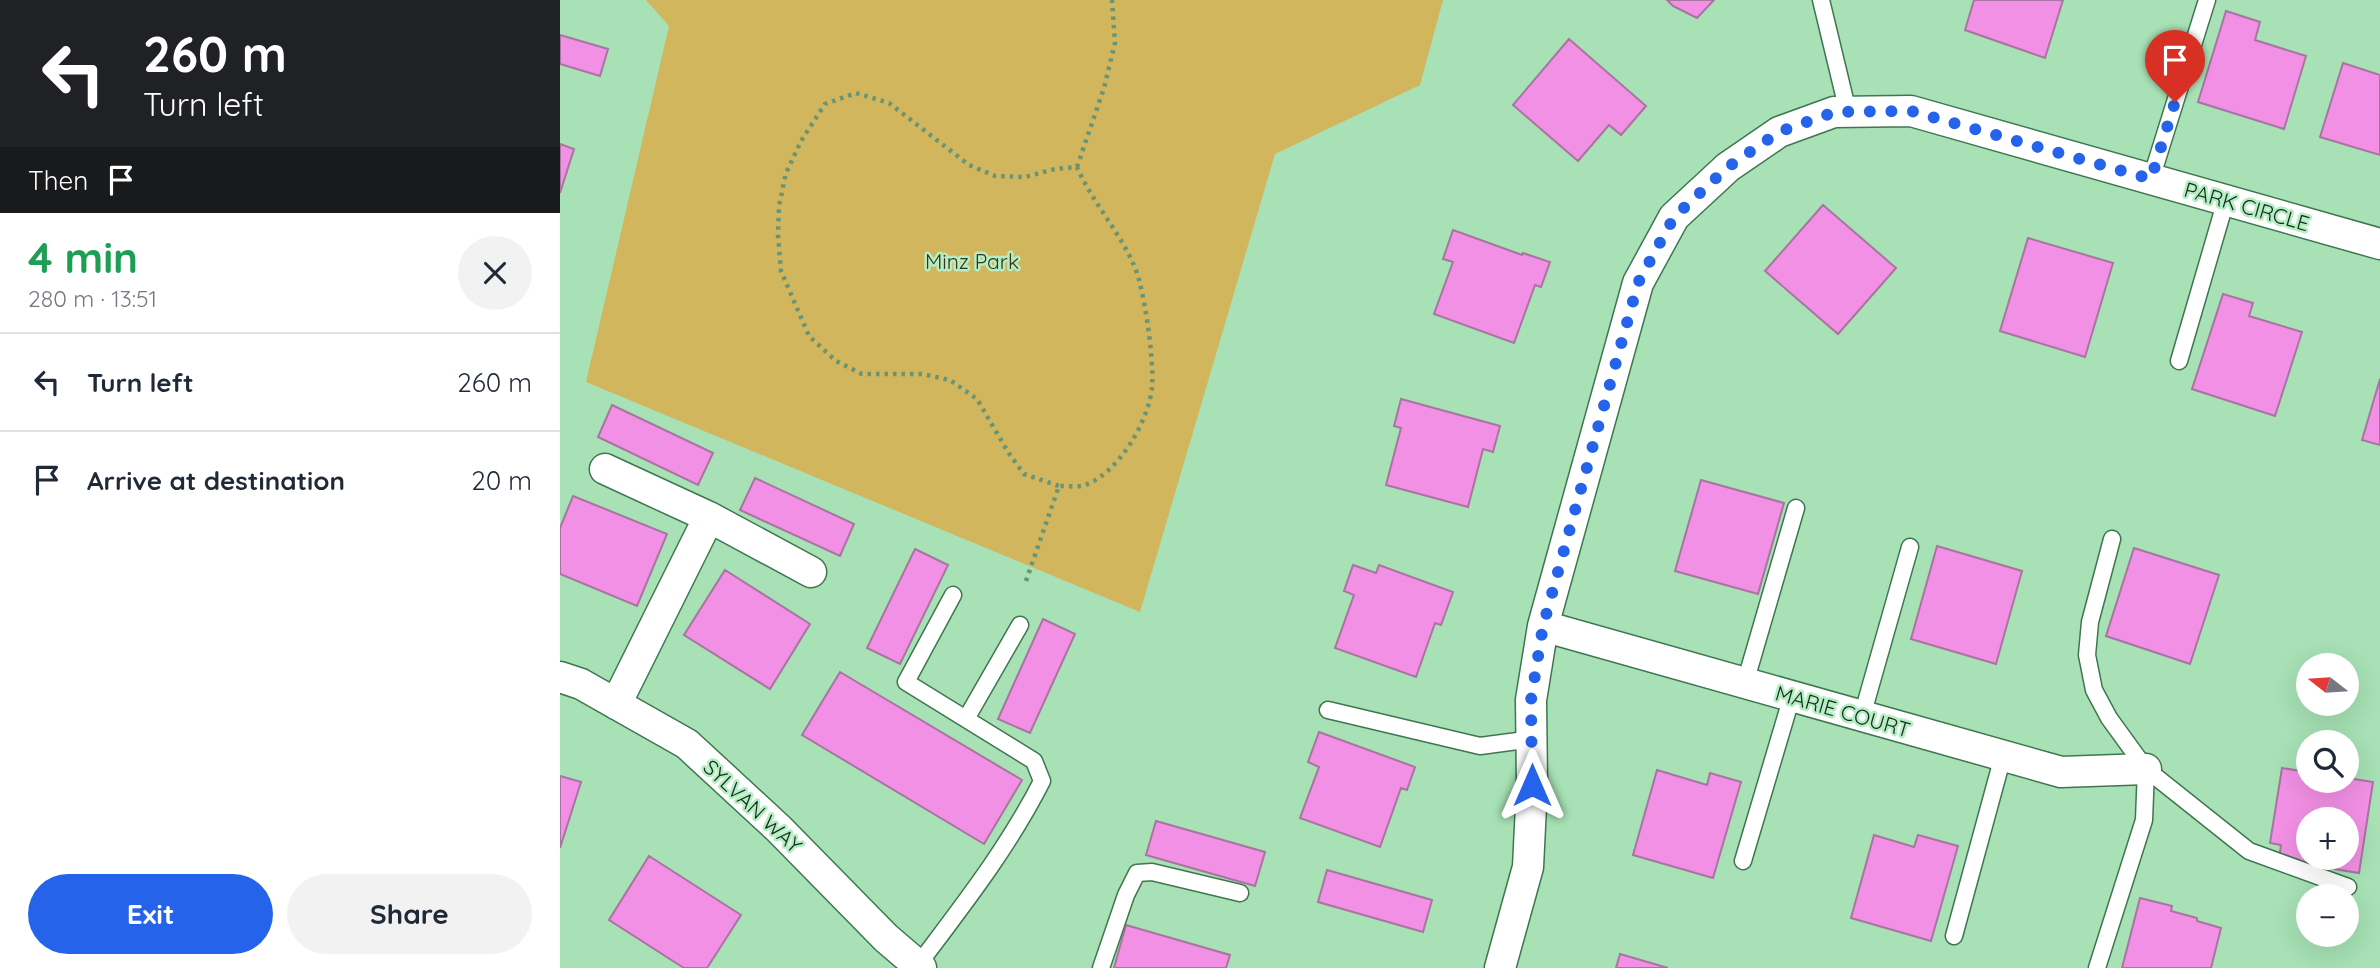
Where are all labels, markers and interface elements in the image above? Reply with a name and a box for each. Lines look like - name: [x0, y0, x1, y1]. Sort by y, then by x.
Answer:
- text: 260 m: [143, 23, 287, 84]
- icon: left: [28, 28, 119, 119]
- pin: [2145, 30, 2205, 102]
- icon: arrive: [2156, 41, 2194, 79]
- text: Turn left: [143, 84, 264, 124]
- icon: arrive: [102, 161, 140, 199]
- text: Then: [28, 164, 88, 197]
- street label: PARK CIRCLE: [2181, 176, 2313, 236]
- text: 4 min: [28, 231, 138, 284]
- button: close: [458, 236, 532, 310]
- park label: Minz Park: [925, 248, 1019, 274]
- text: 280 m · 13:51: [28, 284, 157, 313]
- icon: left: [28, 363, 66, 401]
- text: Turn left: [87, 366, 194, 399]
- text: 260 m: [457, 366, 532, 399]
- icon: arrive: [28, 461, 66, 499]
- text: Arrive at destination: [87, 464, 345, 497]
- text: 20 m: [471, 464, 532, 497]
- north arrow: [2296, 653, 2359, 716]
- map controls: [2296, 653, 2359, 947]
- street label: MARIE COURT: [1773, 679, 1913, 743]
- button: search: [2296, 730, 2359, 793]
- position arrow: [1495, 748, 1569, 822]
- street label: SYLVAN WAY: [698, 754, 808, 858]
- button: +: [2296, 807, 2359, 870]
- button: Exit: [28, 874, 273, 954]
- button: Share: [287, 874, 532, 954]
- button: −: [2296, 884, 2359, 947]

